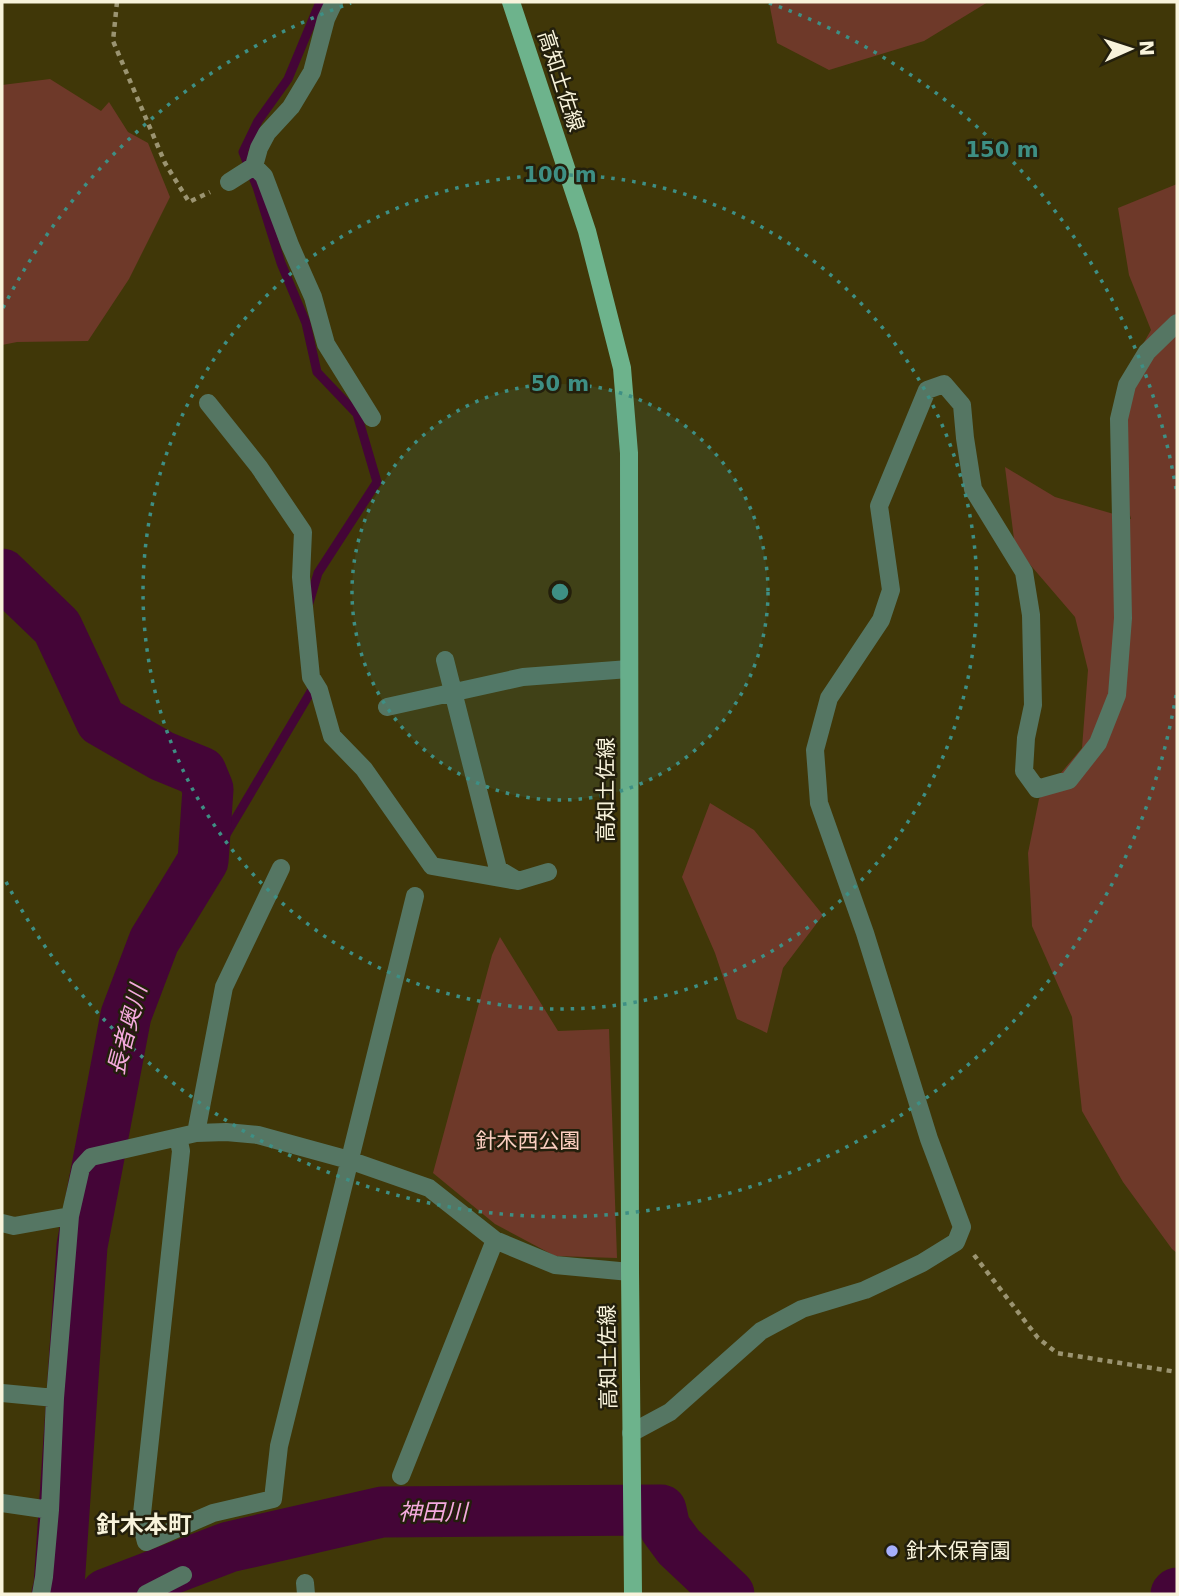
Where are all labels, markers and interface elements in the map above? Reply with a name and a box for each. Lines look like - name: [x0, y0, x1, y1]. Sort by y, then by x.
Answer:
- north arrow: [1095, 14, 1165, 84]
- street label: 高知土佐線: [533, 27, 589, 135]
- text: N: [1136, 40, 1158, 57]
- text: 150 m: [965, 138, 1039, 162]
- text: 100 m: [523, 163, 597, 187]
- text: 50 m: [531, 372, 589, 396]
- centre of rings: [548, 580, 572, 604]
- street label: 高知土佐線: [594, 738, 618, 843]
- water label: 長者奥川: [103, 979, 152, 1078]
- park label: 針木西公園: [476, 1129, 581, 1153]
- street label: 高知土佐線: [595, 1304, 621, 1410]
- water label: 神田川: [399, 1499, 471, 1525]
- district label: 針木本町: [96, 1511, 192, 1539]
- place label: 針木保育園: [906, 1539, 1011, 1563]
- marker: 針木保育園: [884, 1543, 900, 1559]

